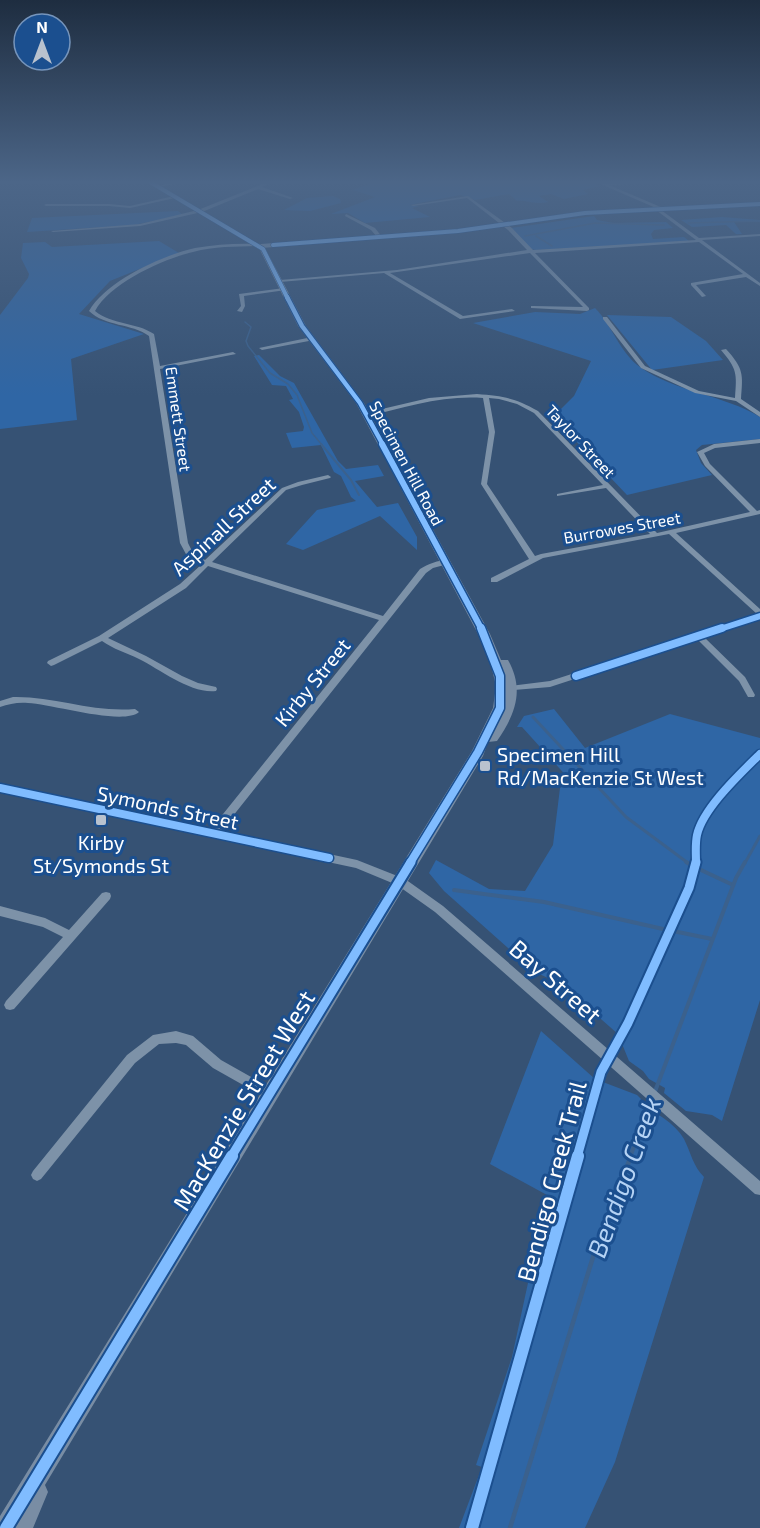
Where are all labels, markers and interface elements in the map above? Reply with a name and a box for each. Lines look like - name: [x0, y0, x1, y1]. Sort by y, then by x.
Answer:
- north arrow: [12, 12, 72, 72]
- text: N: [36, 17, 48, 36]
- street label: Emmett Street: [162, 365, 196, 473]
- street label: Specimen Hill Road: [366, 397, 448, 529]
- street label: Taylor Street: [542, 401, 620, 481]
- street label: Aspinall Street: [166, 472, 280, 580]
- street label: Burrowes Street: [562, 507, 682, 547]
- street label: Kirby Street: [269, 633, 355, 731]
- place label: Specimen Hill Rd/MacKenzie St West: [497, 742, 704, 789]
- marker: Specimen Hill Rd/MacKenzie St West: [478, 759, 492, 773]
- street label: Symonds Street: [95, 780, 241, 834]
- marker: Kirby St/Symonds St: [94, 813, 108, 827]
- place label: Kirby St/Symonds St: [33, 830, 169, 877]
- street label: Bay Street: [504, 933, 608, 1029]
- street label: MacKenzie Street West: [166, 985, 320, 1215]
- street label: Bendigo Creek Trail: [510, 1077, 592, 1285]
- water label: Bendigo Creek: [580, 1093, 666, 1261]

